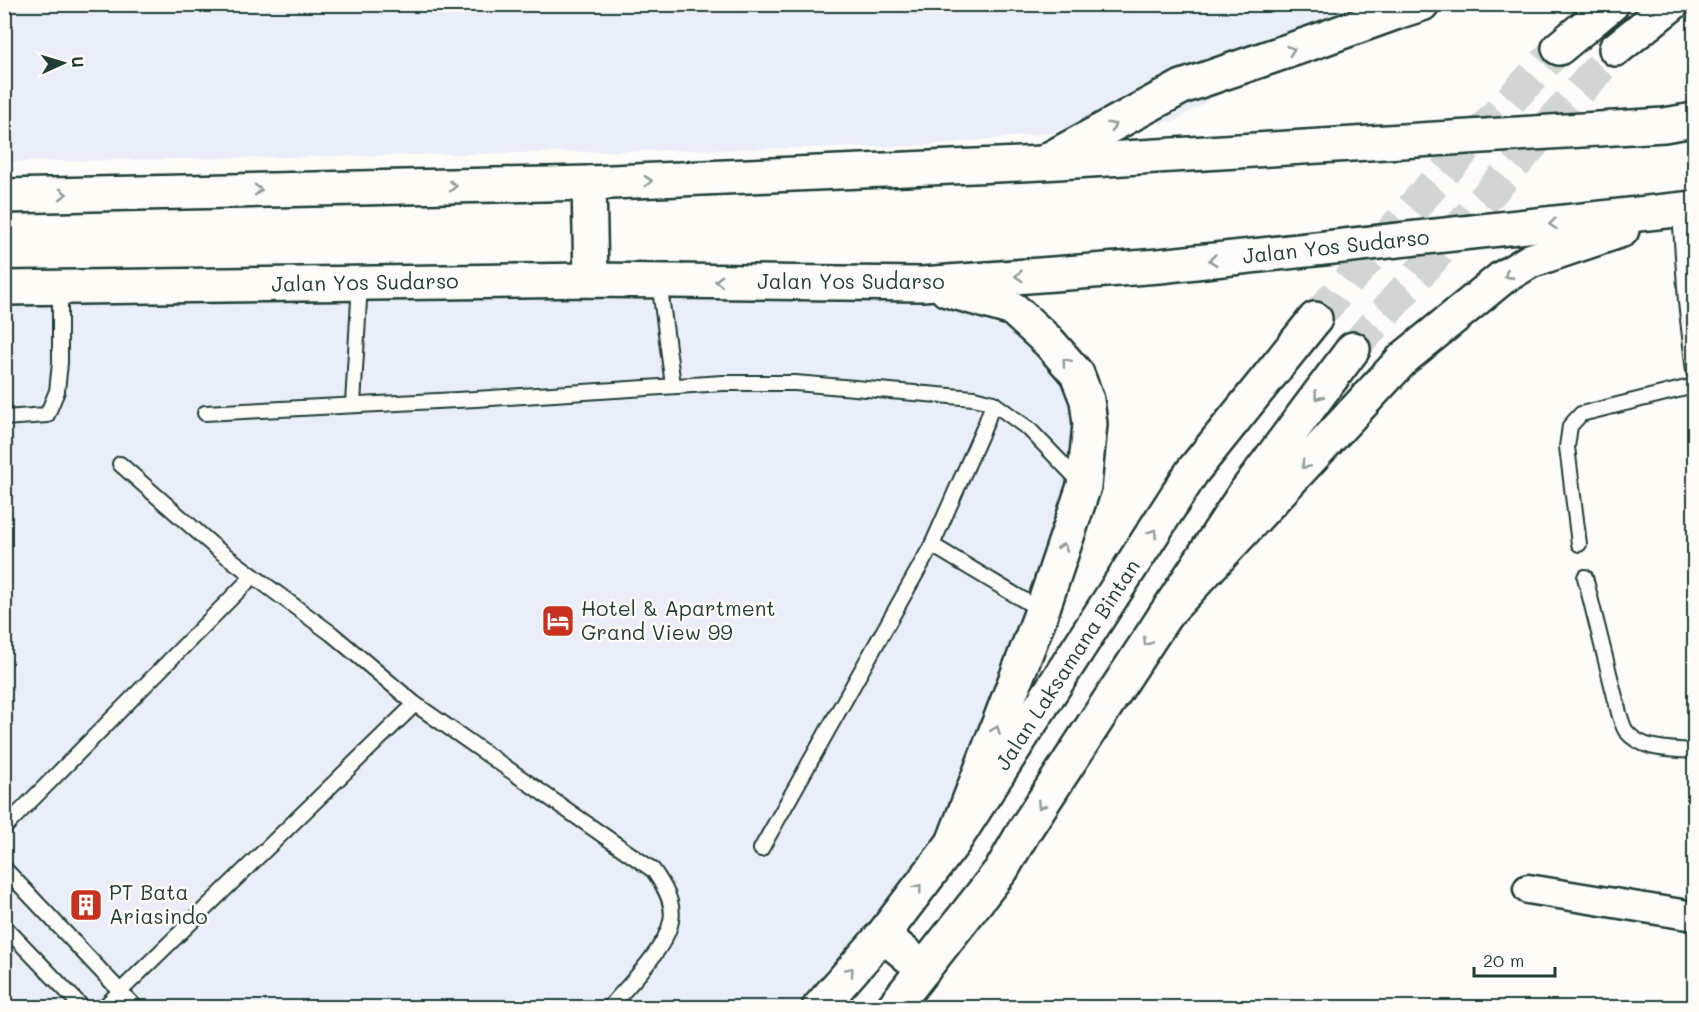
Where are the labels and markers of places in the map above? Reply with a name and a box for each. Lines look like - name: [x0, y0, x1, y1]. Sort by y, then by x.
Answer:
- place label: Hotel & Apartment Grand View 99: [581, 594, 776, 645]
- hotel icon: Hotel & Apartment Grand View 99: [540, 603, 576, 639]
- place label: PT Bata Ariasindo: [109, 878, 208, 929]
- building icon: PT Bata Ariasindo: [68, 887, 104, 923]

